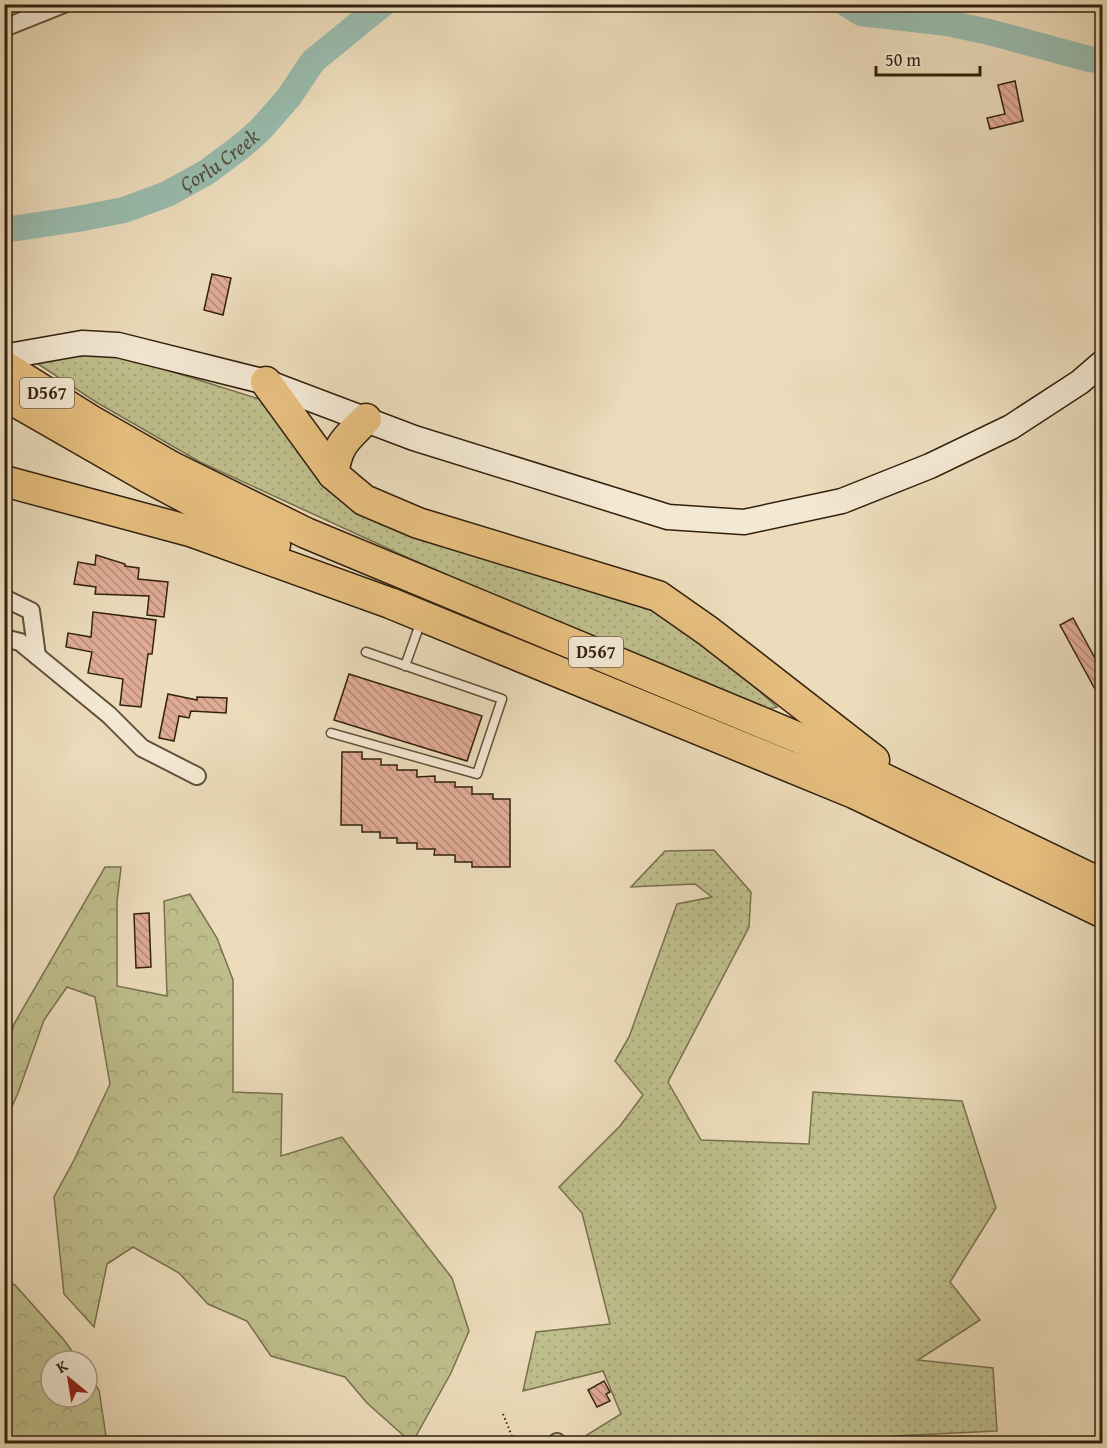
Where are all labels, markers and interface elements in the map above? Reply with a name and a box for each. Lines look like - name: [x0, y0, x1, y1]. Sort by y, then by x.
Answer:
- scale bar: [876, 39, 980, 77]
- text: 50 m: [885, 46, 921, 73]
- water label: Çorlu Creek: [174, 121, 266, 199]
- road number: D567: [20, 378, 74, 408]
- road number: D567: [569, 637, 623, 667]
- north arrow: [39, 1349, 99, 1409]
- text: K: [51, 1353, 73, 1379]

